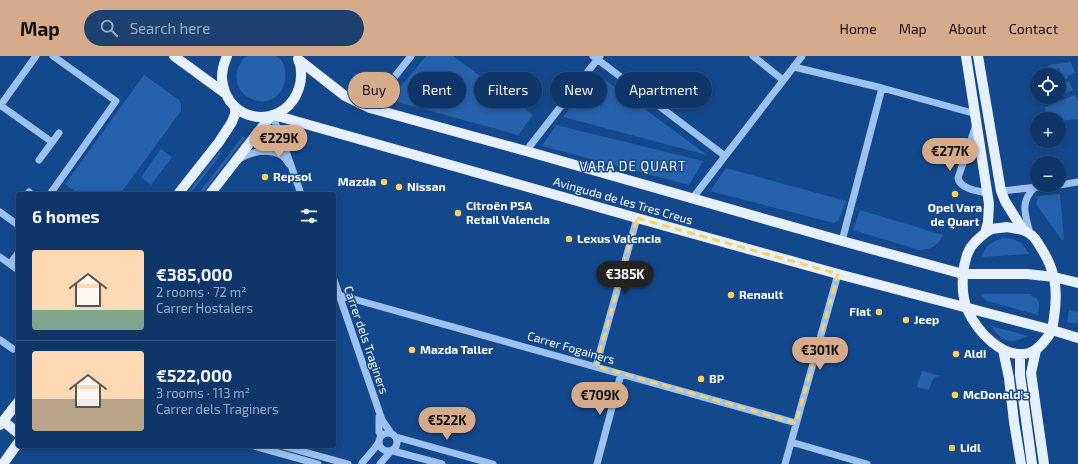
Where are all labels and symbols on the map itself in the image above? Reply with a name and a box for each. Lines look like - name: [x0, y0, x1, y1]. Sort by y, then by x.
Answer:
- pin: €229K: [251, 125, 307, 159]
- pin: €277K: [922, 138, 978, 172]
- district label: VARA DE QUART: [580, 158, 686, 174]
- place label: Repsol: [273, 169, 312, 183]
- marker: Repsol: [260, 172, 270, 182]
- street label: Avinguda de les Tres Creus: [552, 173, 695, 227]
- place label: Mazda: [338, 174, 376, 188]
- marker: Mazda: [379, 177, 389, 187]
- place label: Nissan: [407, 179, 446, 193]
- marker: Nissan: [394, 182, 404, 192]
- marker: Opel Vara de Quart: [950, 189, 960, 199]
- place label: Citroën PSA Retail Valencia: [466, 198, 550, 226]
- place label: Opel Vara de Quart: [928, 200, 982, 229]
- marker: Citroën PSA Retail Valencia: [453, 208, 463, 218]
- place label: Lexus Valencia: [577, 231, 661, 245]
- marker: Lexus Valencia: [564, 234, 574, 244]
- pin: €385K: [597, 261, 653, 295]
- street label: Carrer dels Traginers: [342, 284, 392, 395]
- place label: Renault: [739, 287, 783, 301]
- marker: Renault: [726, 290, 736, 300]
- place label: Fiat: [849, 304, 871, 318]
- marker: Fiat: [874, 307, 884, 317]
- place label: Jeep: [914, 312, 939, 326]
- marker: Jeep: [901, 315, 911, 325]
- street label: Carrer Fogainers: [526, 328, 617, 366]
- pin: €301K: [792, 337, 848, 371]
- place label: Mazda Taller: [420, 342, 493, 356]
- marker: Mazda Taller: [407, 345, 417, 355]
- place label: Aldi: [964, 346, 986, 360]
- marker: Aldi: [951, 349, 961, 359]
- place label: BP: [709, 371, 725, 385]
- marker: BP: [696, 374, 706, 384]
- pin: €709K: [572, 382, 628, 416]
- place label: McDonald's: [963, 387, 1029, 401]
- marker: McDonald's: [950, 390, 960, 400]
- pin: €522K: [419, 407, 475, 441]
- place label: Lidl: [960, 440, 981, 454]
- marker: Lidl: [947, 443, 957, 453]

